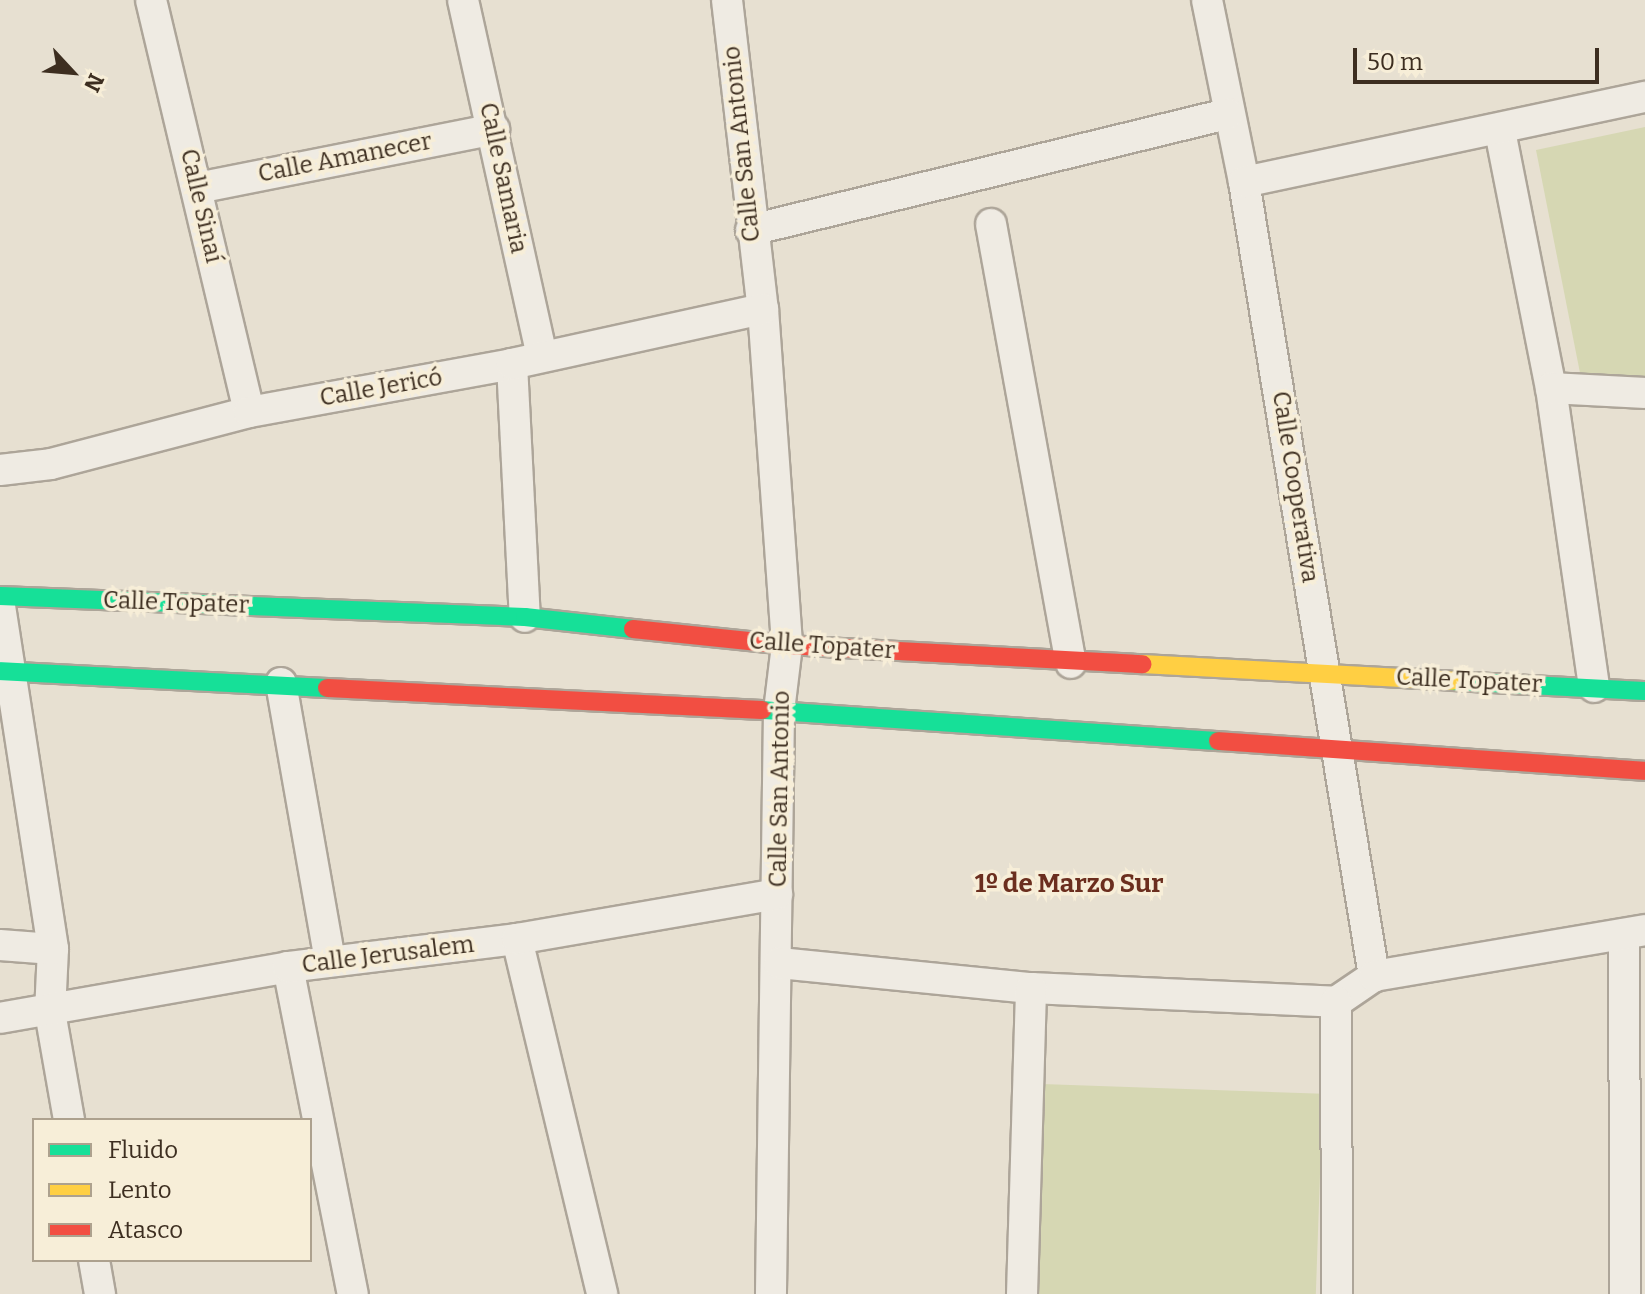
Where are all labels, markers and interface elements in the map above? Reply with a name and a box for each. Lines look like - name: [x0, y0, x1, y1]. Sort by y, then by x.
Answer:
- north arrow: [32, 32, 112, 112]
- scale bar: [1357, 32, 1603, 82]
- street label: Calle San Antonio: [717, 45, 767, 243]
- text: 50 m: [1367, 48, 1423, 76]
- text: N: [78, 69, 110, 96]
- street label: Calle Samaria: [473, 100, 533, 256]
- street label: Calle Amanecer: [256, 127, 434, 189]
- street label: Calle Sinaí: [174, 146, 228, 266]
- street label: Calle Jericó: [318, 363, 444, 413]
- street label: Calle Cooperativa: [1266, 389, 1324, 585]
- street label: Calle Topater: [103, 586, 249, 620]
- street label: Calle Topater: [748, 627, 896, 665]
- street label: Calle Topater: [1395, 663, 1543, 699]
- street label: Calle San Antonio: [764, 690, 796, 888]
- district label: 1º de Marzo Sur: [975, 868, 1163, 900]
- street label: Calle Jerusalem: [300, 930, 476, 980]
- legend: [32, 1118, 312, 1262]
- text: Fluido: [108, 1136, 178, 1164]
- text: Lento: [108, 1176, 171, 1204]
- text: Atasco: [108, 1216, 183, 1244]

